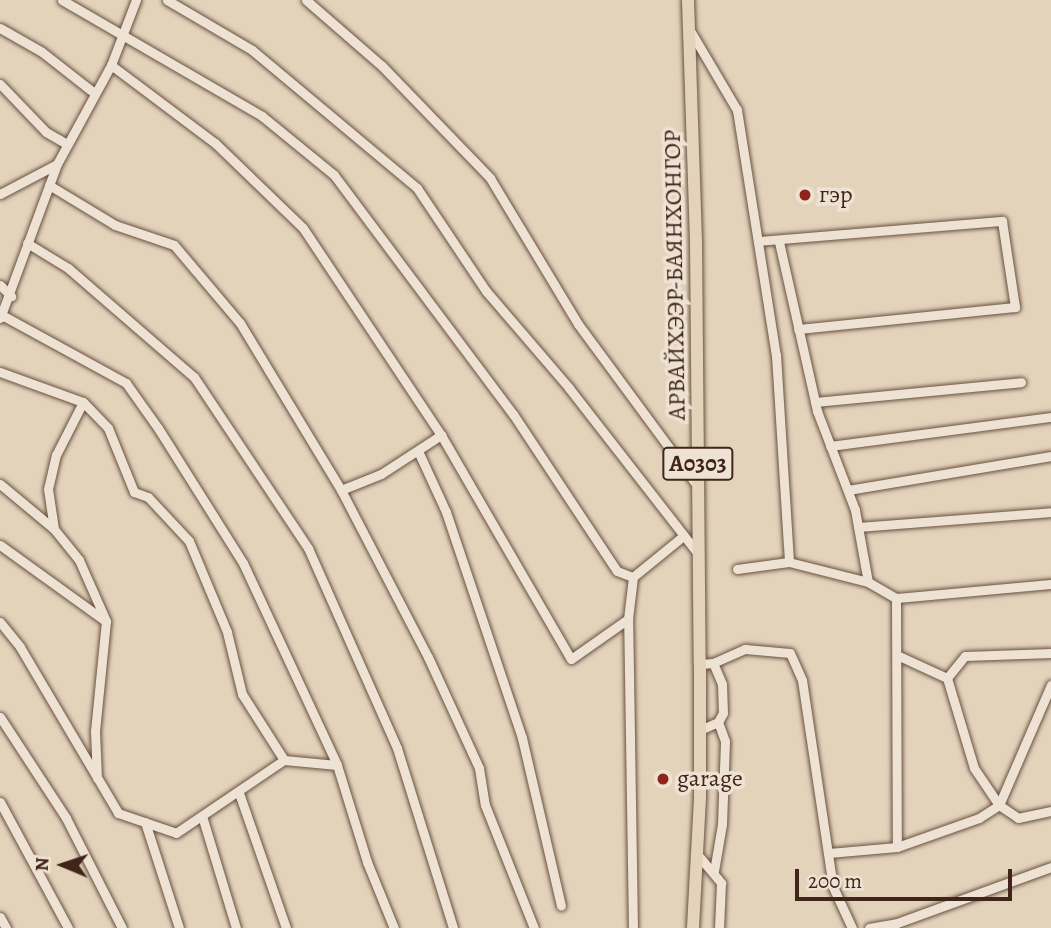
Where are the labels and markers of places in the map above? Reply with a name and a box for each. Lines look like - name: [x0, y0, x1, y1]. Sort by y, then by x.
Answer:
- place label: гэр: [819, 181, 853, 209]
- marker: гэр: [797, 187, 813, 203]
- place label: garage: [677, 765, 743, 793]
- marker: garage: [655, 771, 671, 787]

